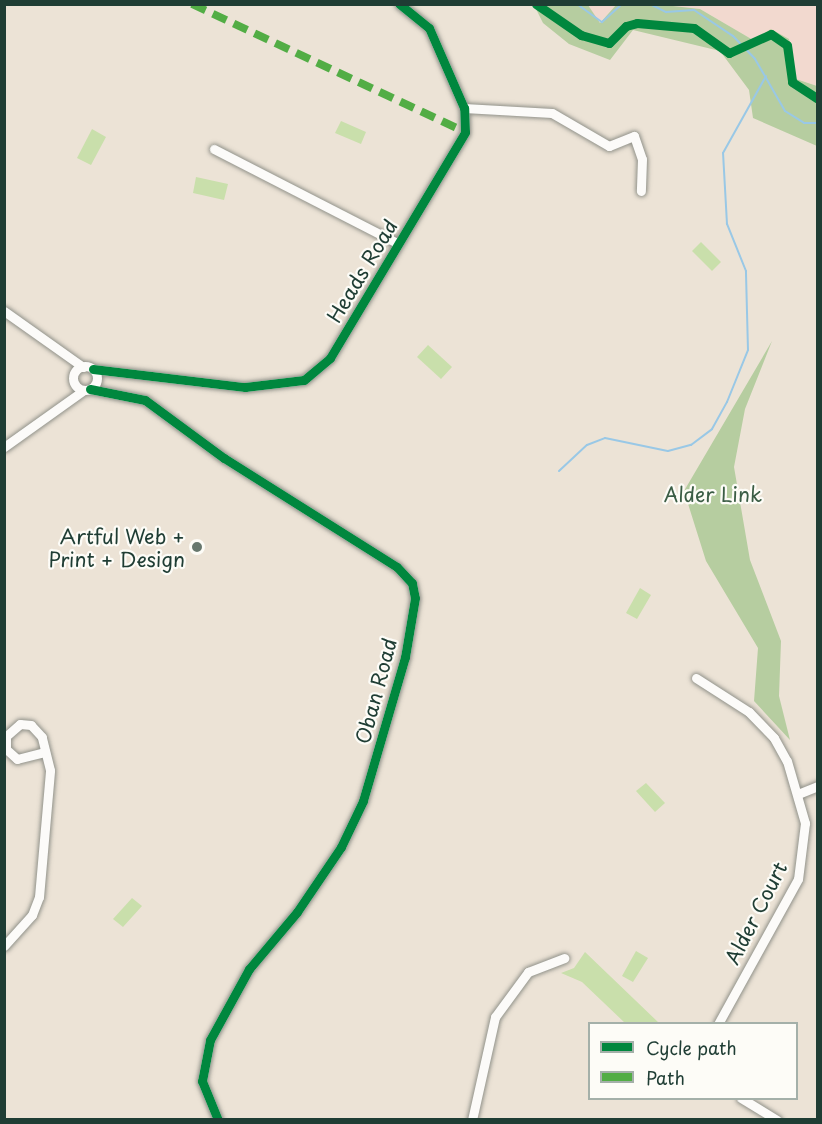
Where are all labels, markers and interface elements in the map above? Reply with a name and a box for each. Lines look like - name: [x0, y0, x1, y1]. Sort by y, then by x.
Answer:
- street label: Heads Road: [322, 216, 402, 326]
- park label: Alder Link: [664, 482, 762, 506]
- place label: Artful Web + Print + Design: [47, 524, 185, 571]
- marker: Artful Web + Print + Design: [190, 540, 204, 554]
- street label: Oban Road: [350, 636, 402, 746]
- street label: Alder Court: [720, 857, 792, 969]
- legend: [588, 1022, 798, 1100]
- text: Cycle path: [646, 1034, 737, 1061]
- text: Path: [646, 1064, 685, 1091]

